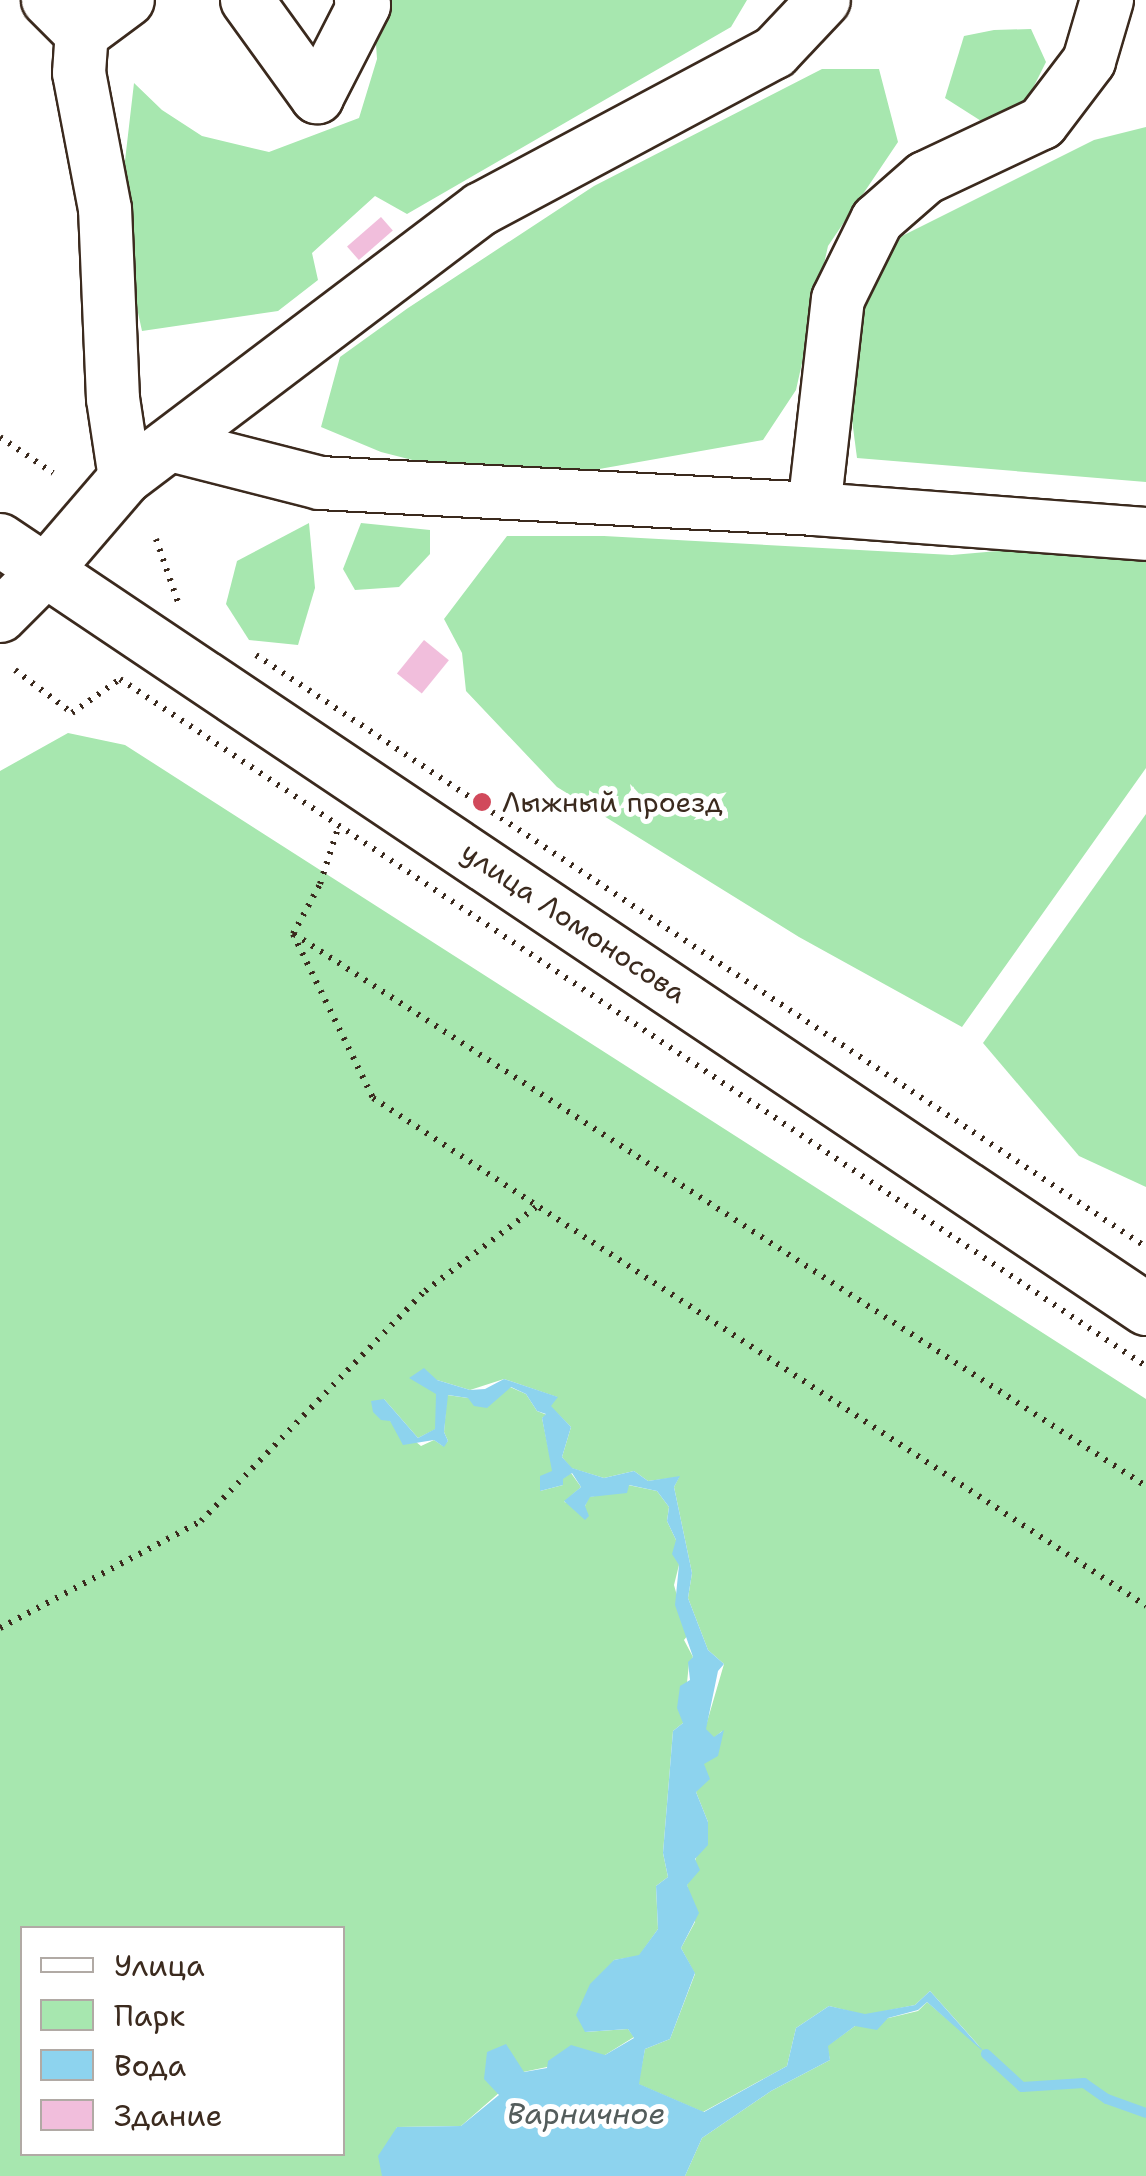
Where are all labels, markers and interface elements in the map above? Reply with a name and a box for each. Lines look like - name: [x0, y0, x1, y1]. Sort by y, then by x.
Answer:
- place label: Лыжный проезд: [502, 785, 723, 819]
- marker: Лыжный проезд: [471, 791, 493, 813]
- street label: улица Ломоносова: [455, 834, 693, 1010]
- legend: [20, 1926, 345, 2156]
- text: Улица: [114, 1945, 205, 1986]
- text: Парк: [114, 1995, 185, 2036]
- text: Вода: [114, 2045, 186, 2086]
- text: Здание: [114, 2095, 223, 2136]
- water label: Варничное: [507, 2096, 665, 2132]

